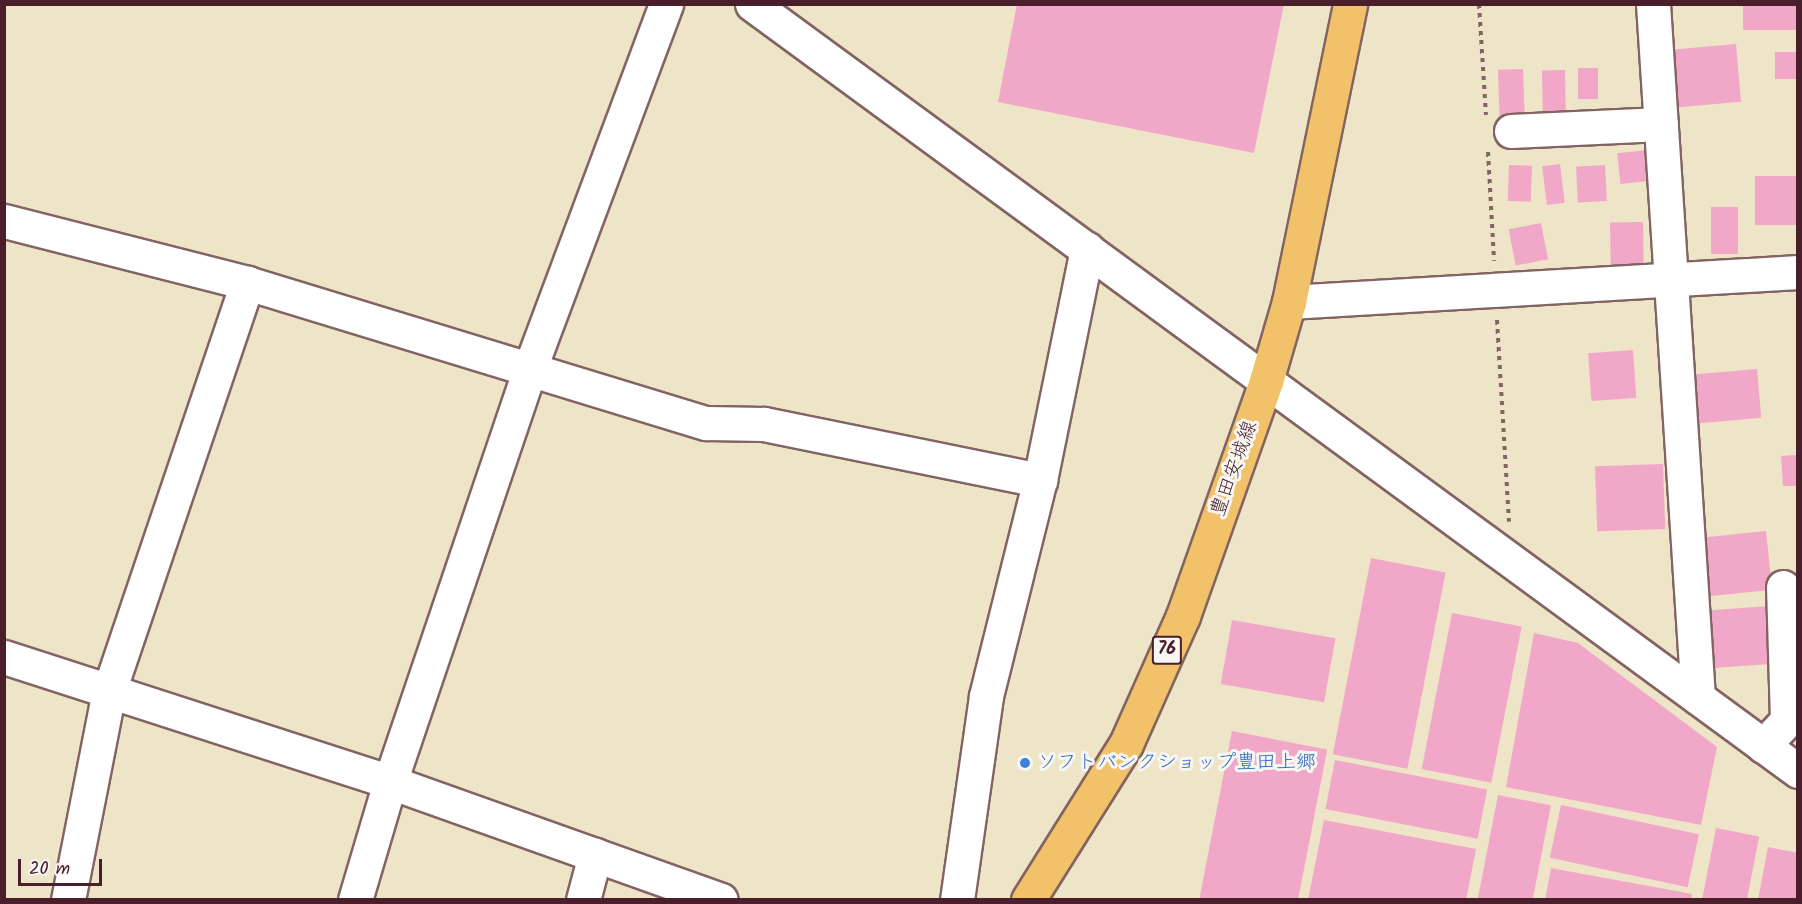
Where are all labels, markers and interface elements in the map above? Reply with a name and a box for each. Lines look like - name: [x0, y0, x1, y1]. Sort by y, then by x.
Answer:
- street label: 豊田安城線: [1207, 418, 1263, 520]
- road number: 76: [1150, 635, 1184, 665]
- place label: ソフトバンクショップ豊田上郷: [1037, 751, 1317, 775]
- marker: ソフトバンクショップ豊田上郷: [1018, 756, 1032, 770]
- scale bar: [21, 847, 105, 885]
- text: 20 m: [29, 855, 70, 884]

